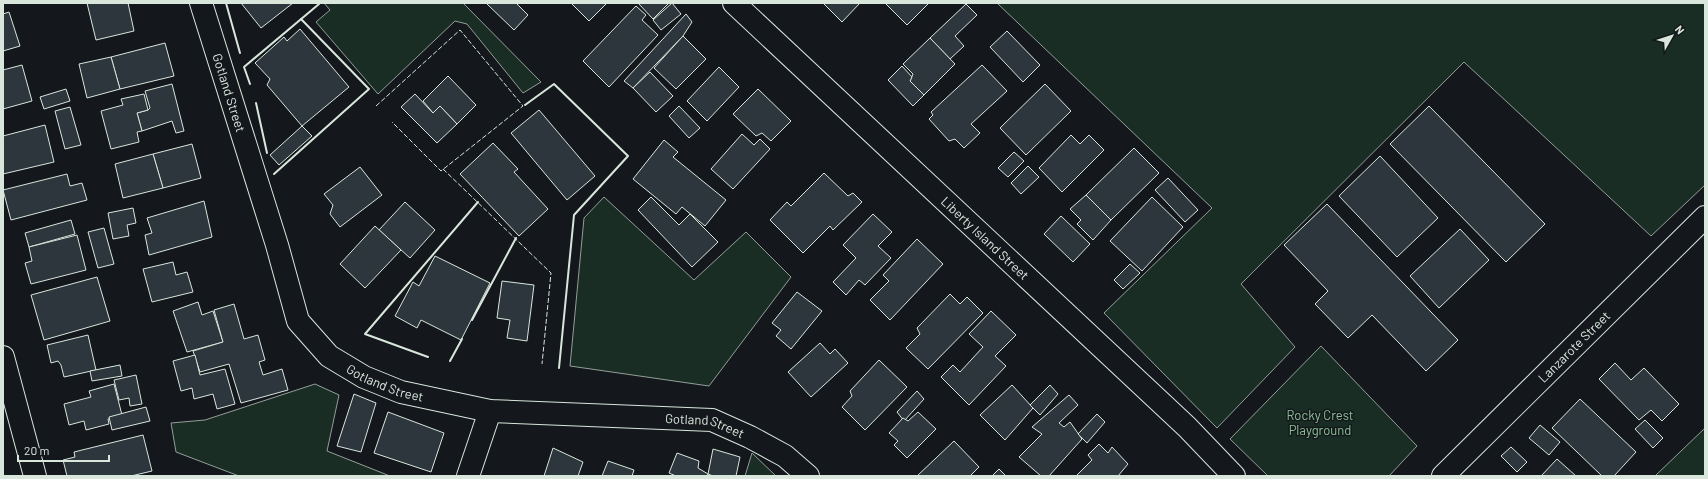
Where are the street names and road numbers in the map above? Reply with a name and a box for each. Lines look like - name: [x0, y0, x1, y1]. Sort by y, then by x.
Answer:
- street label: Gotland Street: [209, 51, 249, 134]
- street label: Liberty Island Street: [938, 193, 1032, 283]
- street label: Lanzarote Street: [1535, 308, 1613, 386]
- street label: Gotland Street: [344, 360, 425, 405]
- street label: Gotland Street: [665, 410, 747, 441]

